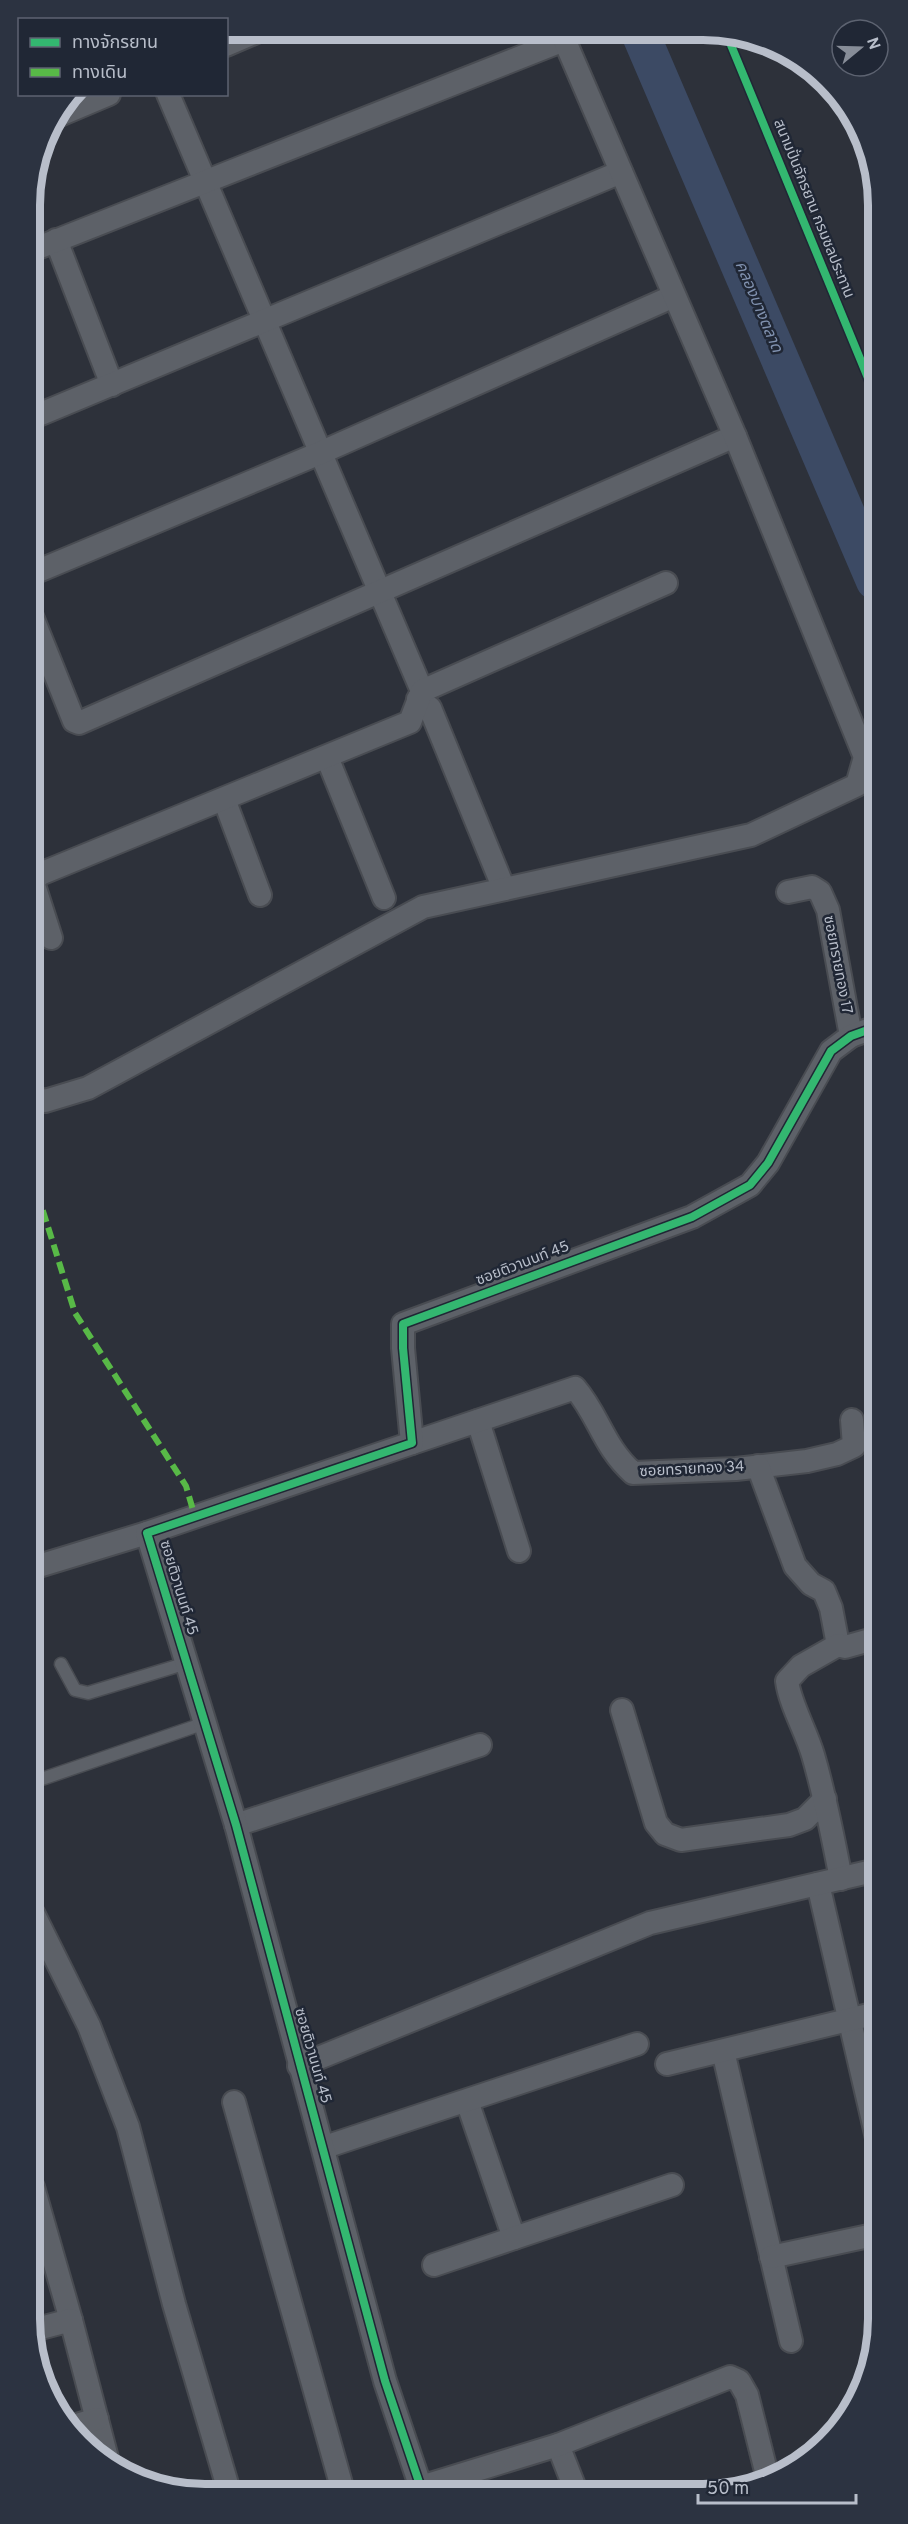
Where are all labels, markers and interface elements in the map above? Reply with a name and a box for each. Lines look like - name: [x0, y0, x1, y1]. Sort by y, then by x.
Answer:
- legend: [18, 18, 228, 96]
- north arrow: [830, 18, 890, 78]
- text: ทางจักรยาน: [72, 32, 158, 55]
- text: N: [861, 35, 884, 52]
- text: ทางเดิน: [72, 62, 127, 85]
- street label: สนามปั่นจักรยาน กรมชลประทาน: [768, 116, 860, 301]
- water label: คลองบางตลาด: [730, 258, 787, 357]
- street label: ซอยทรายทอง 17: [818, 914, 856, 1016]
- street label: ซอยติวานนท์ 45: [474, 1237, 572, 1291]
- street label: ซอยทรายทอง 34: [639, 1458, 745, 1482]
- street label: ซอยติวานนท์ 45: [155, 1538, 201, 1638]
- street label: ซอยติวานนท์ 45: [289, 2006, 335, 2106]
- scale bar: [698, 2467, 856, 2505]
- text: 50 m: [707, 2478, 749, 2501]

